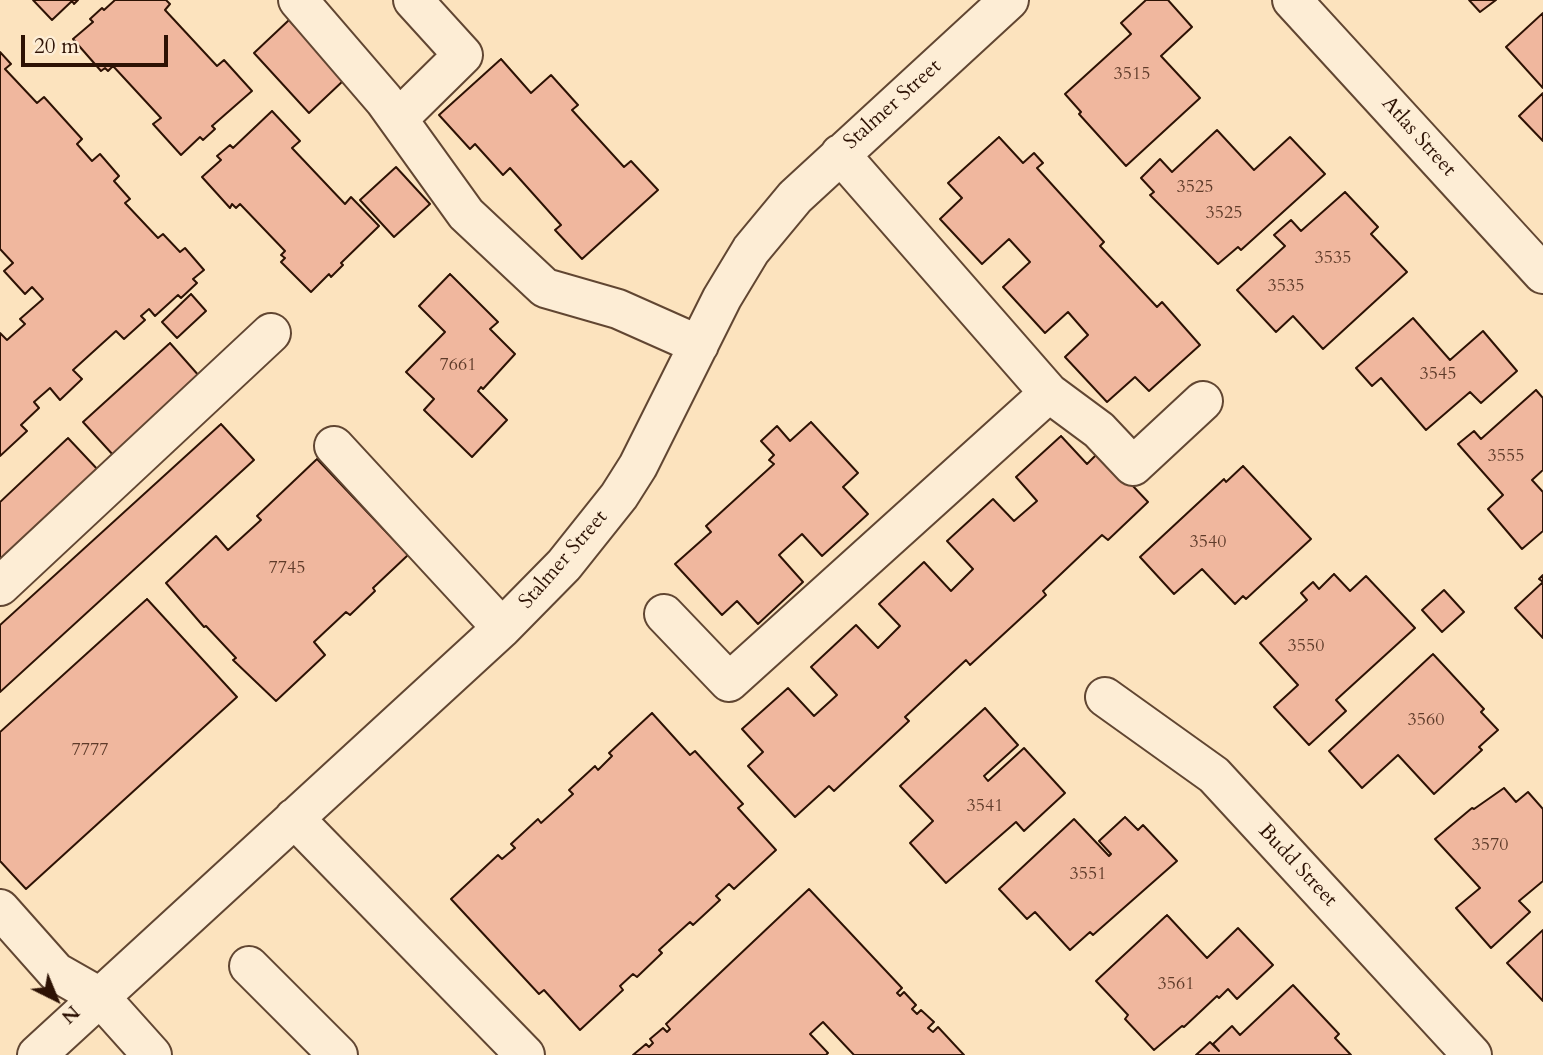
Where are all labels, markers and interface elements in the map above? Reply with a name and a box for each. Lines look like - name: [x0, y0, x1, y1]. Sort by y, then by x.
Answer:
- scale bar: [24, 21, 172, 65]
- text: 20 m: [34, 32, 79, 61]
- street label: Stalmer Street: [839, 55, 947, 155]
- house number: 3515: [1114, 64, 1150, 86]
- street label: Atlas Street: [1375, 92, 1461, 182]
- house number: 3525: [1177, 177, 1213, 199]
- house number: 3525: [1206, 203, 1242, 225]
- house number: 3535: [1315, 248, 1351, 270]
- house number: 3535: [1268, 276, 1304, 298]
- house number: 7661: [440, 355, 476, 377]
- house number: 3545: [1420, 364, 1456, 386]
- house number: 3555: [1488, 446, 1524, 468]
- street label: Stalmer Street: [514, 505, 614, 615]
- house number: 3540: [1190, 532, 1226, 554]
- house number: 7745: [269, 558, 305, 580]
- house number: 3550: [1288, 636, 1324, 658]
- house number: 3560: [1408, 710, 1444, 732]
- house number: 7777: [72, 740, 108, 762]
- house number: 3541: [967, 796, 1003, 818]
- street label: Budd Street: [1252, 819, 1342, 913]
- house number: 3570: [1472, 835, 1508, 857]
- house number: 3551: [1070, 864, 1106, 886]
- north arrow: [21, 964, 91, 1034]
- house number: 3561: [1158, 974, 1194, 996]
- text: N: [55, 999, 85, 1029]

